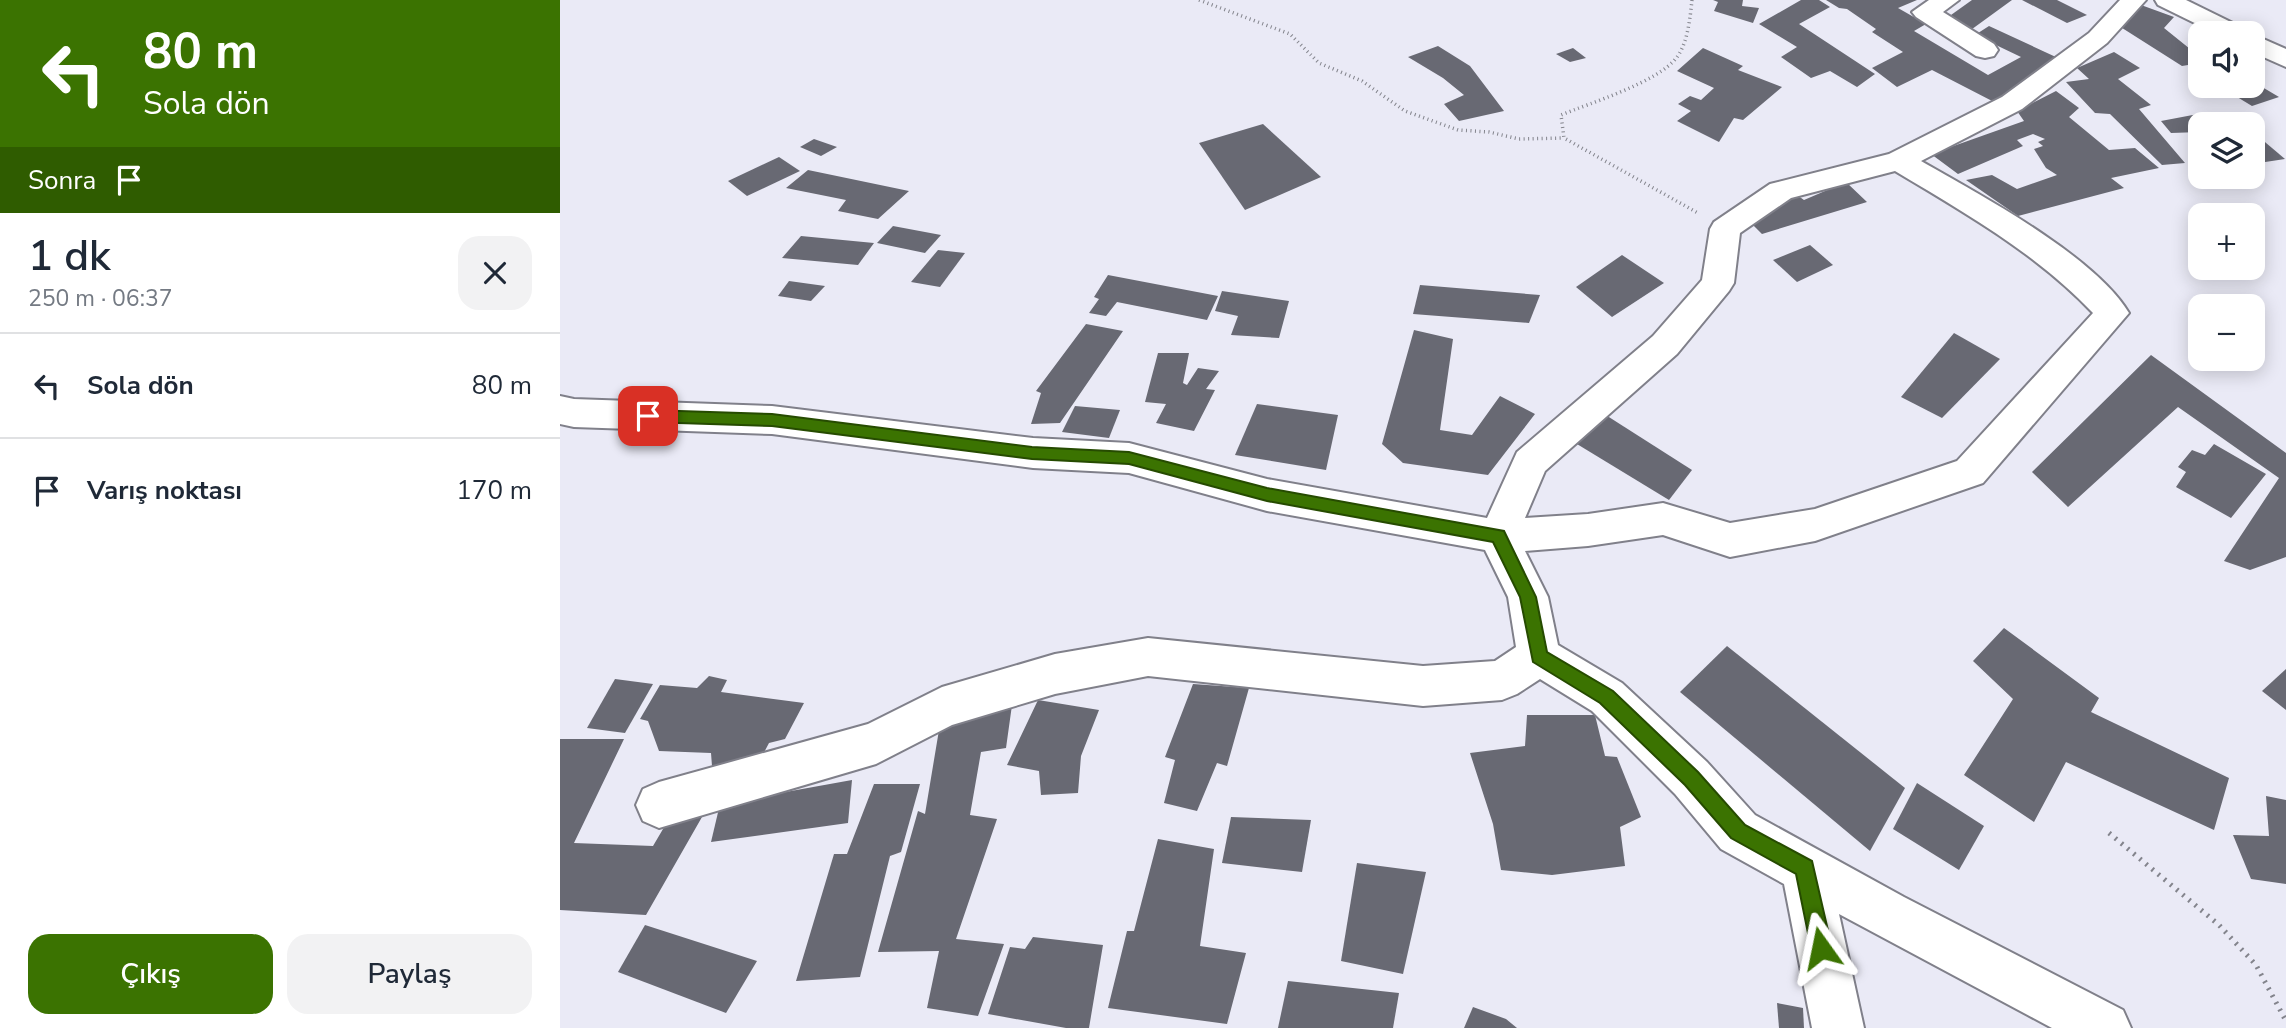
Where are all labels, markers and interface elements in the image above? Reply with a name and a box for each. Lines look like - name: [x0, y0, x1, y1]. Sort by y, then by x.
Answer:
- text: 80 m: [143, 18, 258, 85]
- map controls: [2188, 21, 2265, 371]
- button: sound: [2188, 21, 2265, 98]
- icon: left: [28, 28, 119, 119]
- text: Sola dön: [143, 82, 270, 125]
- button: layers: [2188, 112, 2265, 189]
- icon: arrive: [110, 161, 148, 199]
- text: Sonra: [28, 163, 96, 198]
- button: +: [2188, 203, 2265, 280]
- text: 1 dk: [28, 228, 111, 285]
- button: close: [458, 236, 532, 310]
- text: 250 m · 06:37: [28, 283, 173, 314]
- button: −: [2188, 294, 2265, 371]
- icon: left: [28, 367, 66, 405]
- text: Sola dön: [87, 368, 194, 403]
- text: 80 m: [472, 368, 532, 403]
- pin: [618, 386, 678, 446]
- icon: arrive: [629, 397, 667, 435]
- icon: arrive: [28, 472, 66, 510]
- text: Varış noktası: [87, 473, 242, 508]
- text: 170 m: [456, 473, 532, 508]
- position arrow: [1784, 911, 1858, 985]
- button: Çıkış: [28, 934, 273, 1014]
- button: Paylaş: [287, 934, 532, 1014]

